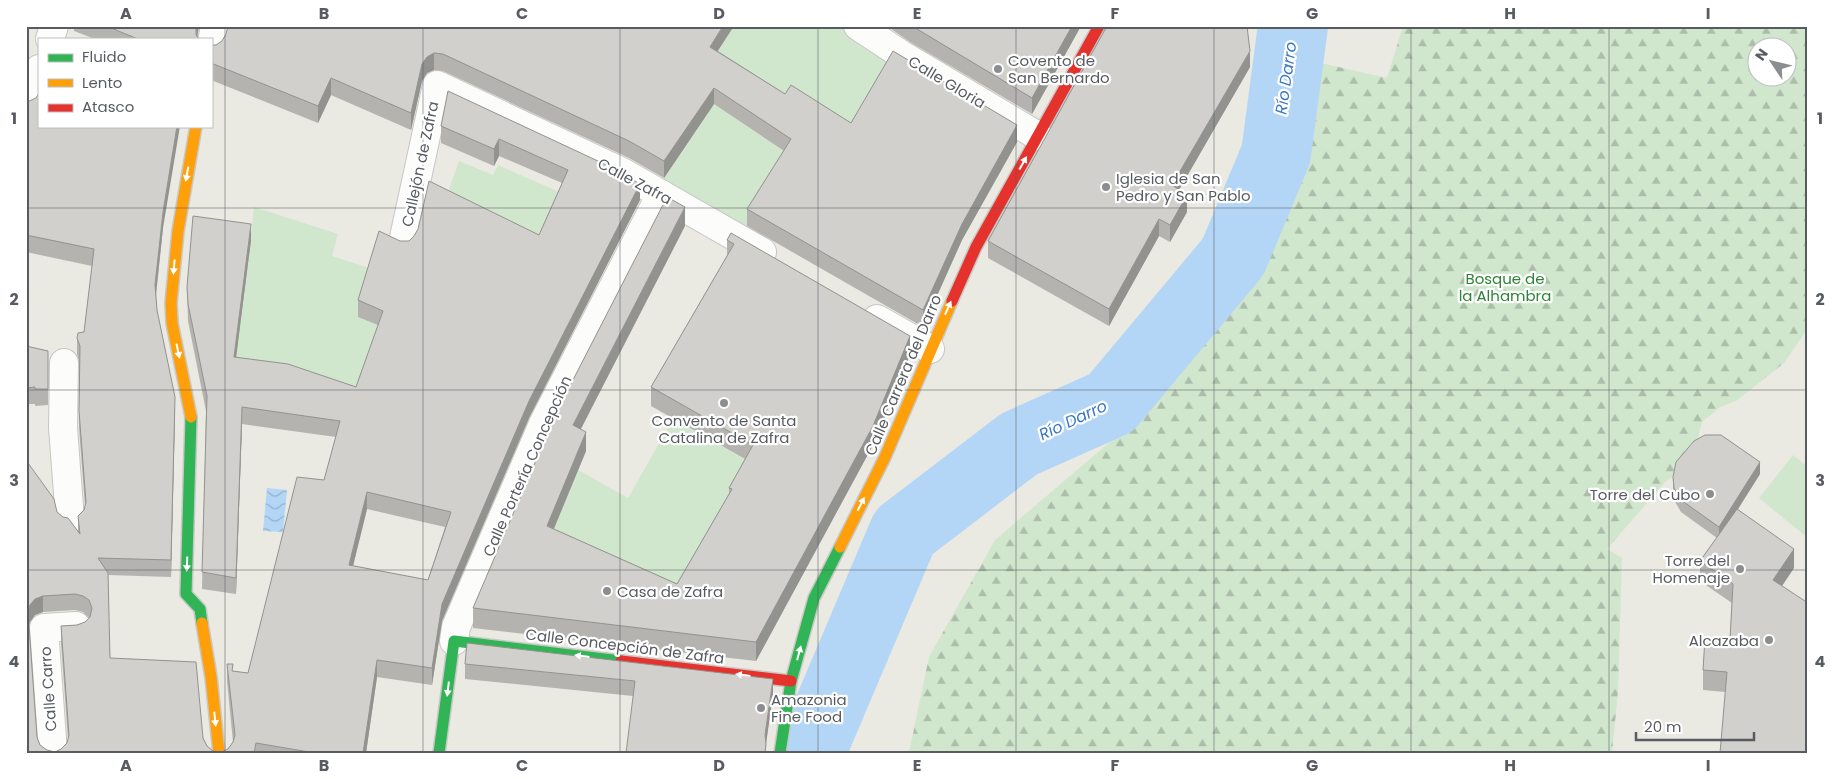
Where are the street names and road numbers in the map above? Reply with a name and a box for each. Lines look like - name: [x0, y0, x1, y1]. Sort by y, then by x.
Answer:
- street label: Calle Gloria: [904, 51, 990, 113]
- street label: Callejón de Zafra: [396, 99, 444, 229]
- street label: Calle Zafra: [594, 153, 676, 209]
- street label: Calle Carrera del Darro: [860, 291, 946, 459]
- street label: Calle Portería Concepción: [478, 372, 576, 560]
- street label: Calle Concepción de Zafra: [524, 623, 726, 669]
- street label: Calle Carro: [35, 646, 61, 732]

